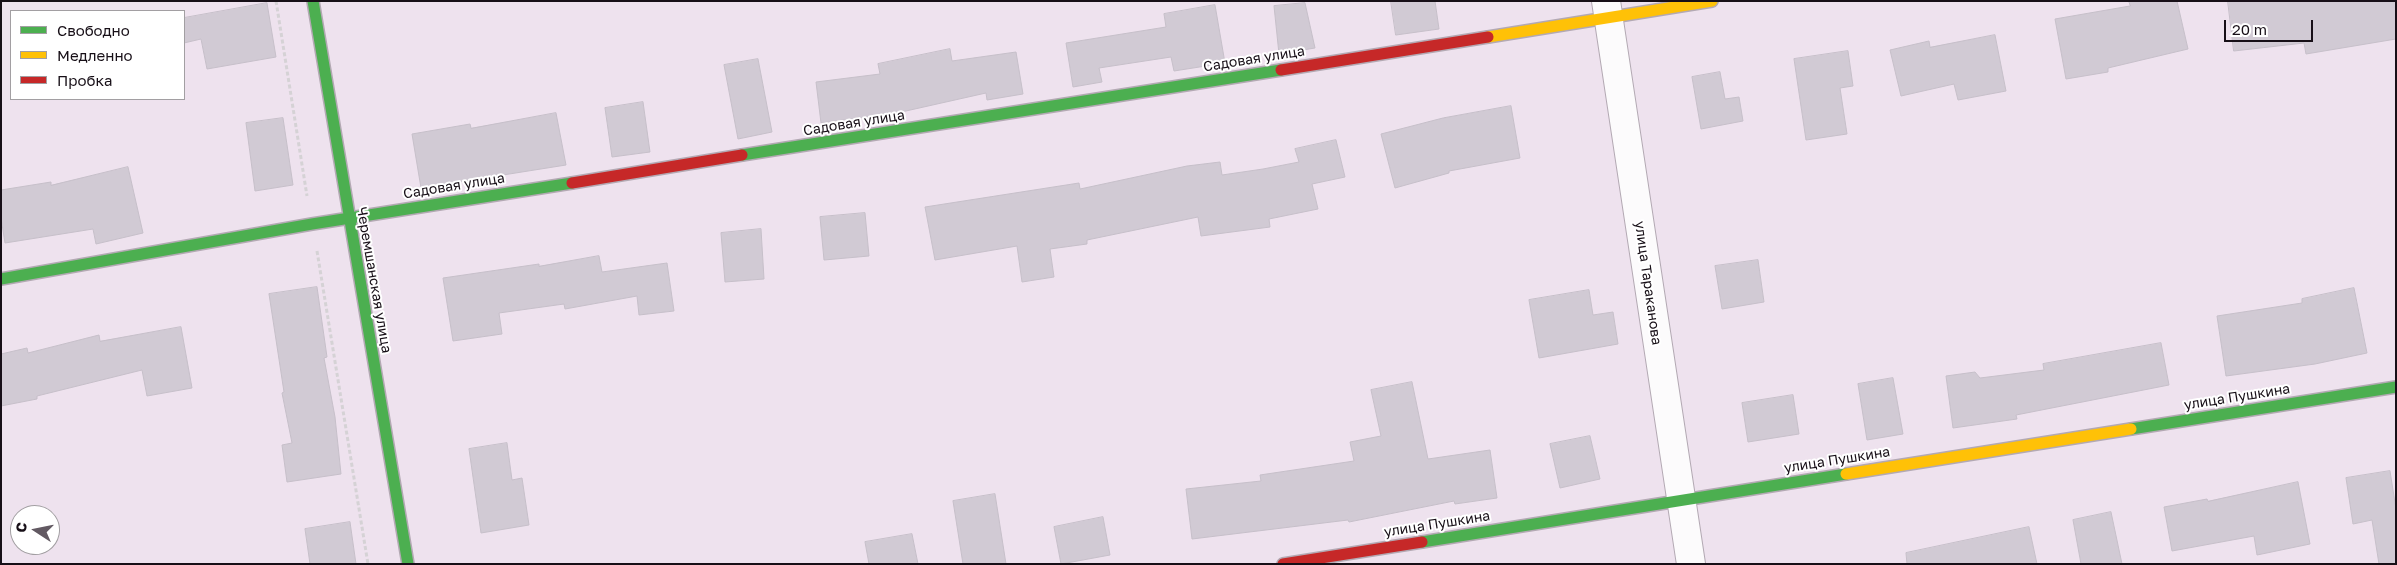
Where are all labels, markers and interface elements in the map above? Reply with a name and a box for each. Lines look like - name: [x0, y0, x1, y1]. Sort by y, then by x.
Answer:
- legend: [10, 10, 185, 100]
- scale bar: [2227, 10, 2316, 42]
- text: 20 m: [2232, 20, 2267, 38]
- text: Свободно: [57, 21, 130, 39]
- street label: Садовая улица: [1202, 43, 1306, 75]
- text: Медленно: [57, 46, 133, 64]
- text: Пробка: [57, 71, 112, 89]
- street label: Садовая улица: [802, 107, 906, 139]
- street label: Садовая улица: [402, 170, 506, 202]
- street label: Черемшанская улица: [353, 206, 395, 354]
- street label: улица Тараканова: [1631, 220, 1665, 346]
- street label: улица Пушкина: [2183, 380, 2291, 414]
- street label: улица Пушкина: [1783, 443, 1891, 477]
- north arrow: [10, 505, 60, 555]
- street label: улица Пушкина: [1383, 507, 1491, 541]
- text: С: [11, 521, 30, 534]

